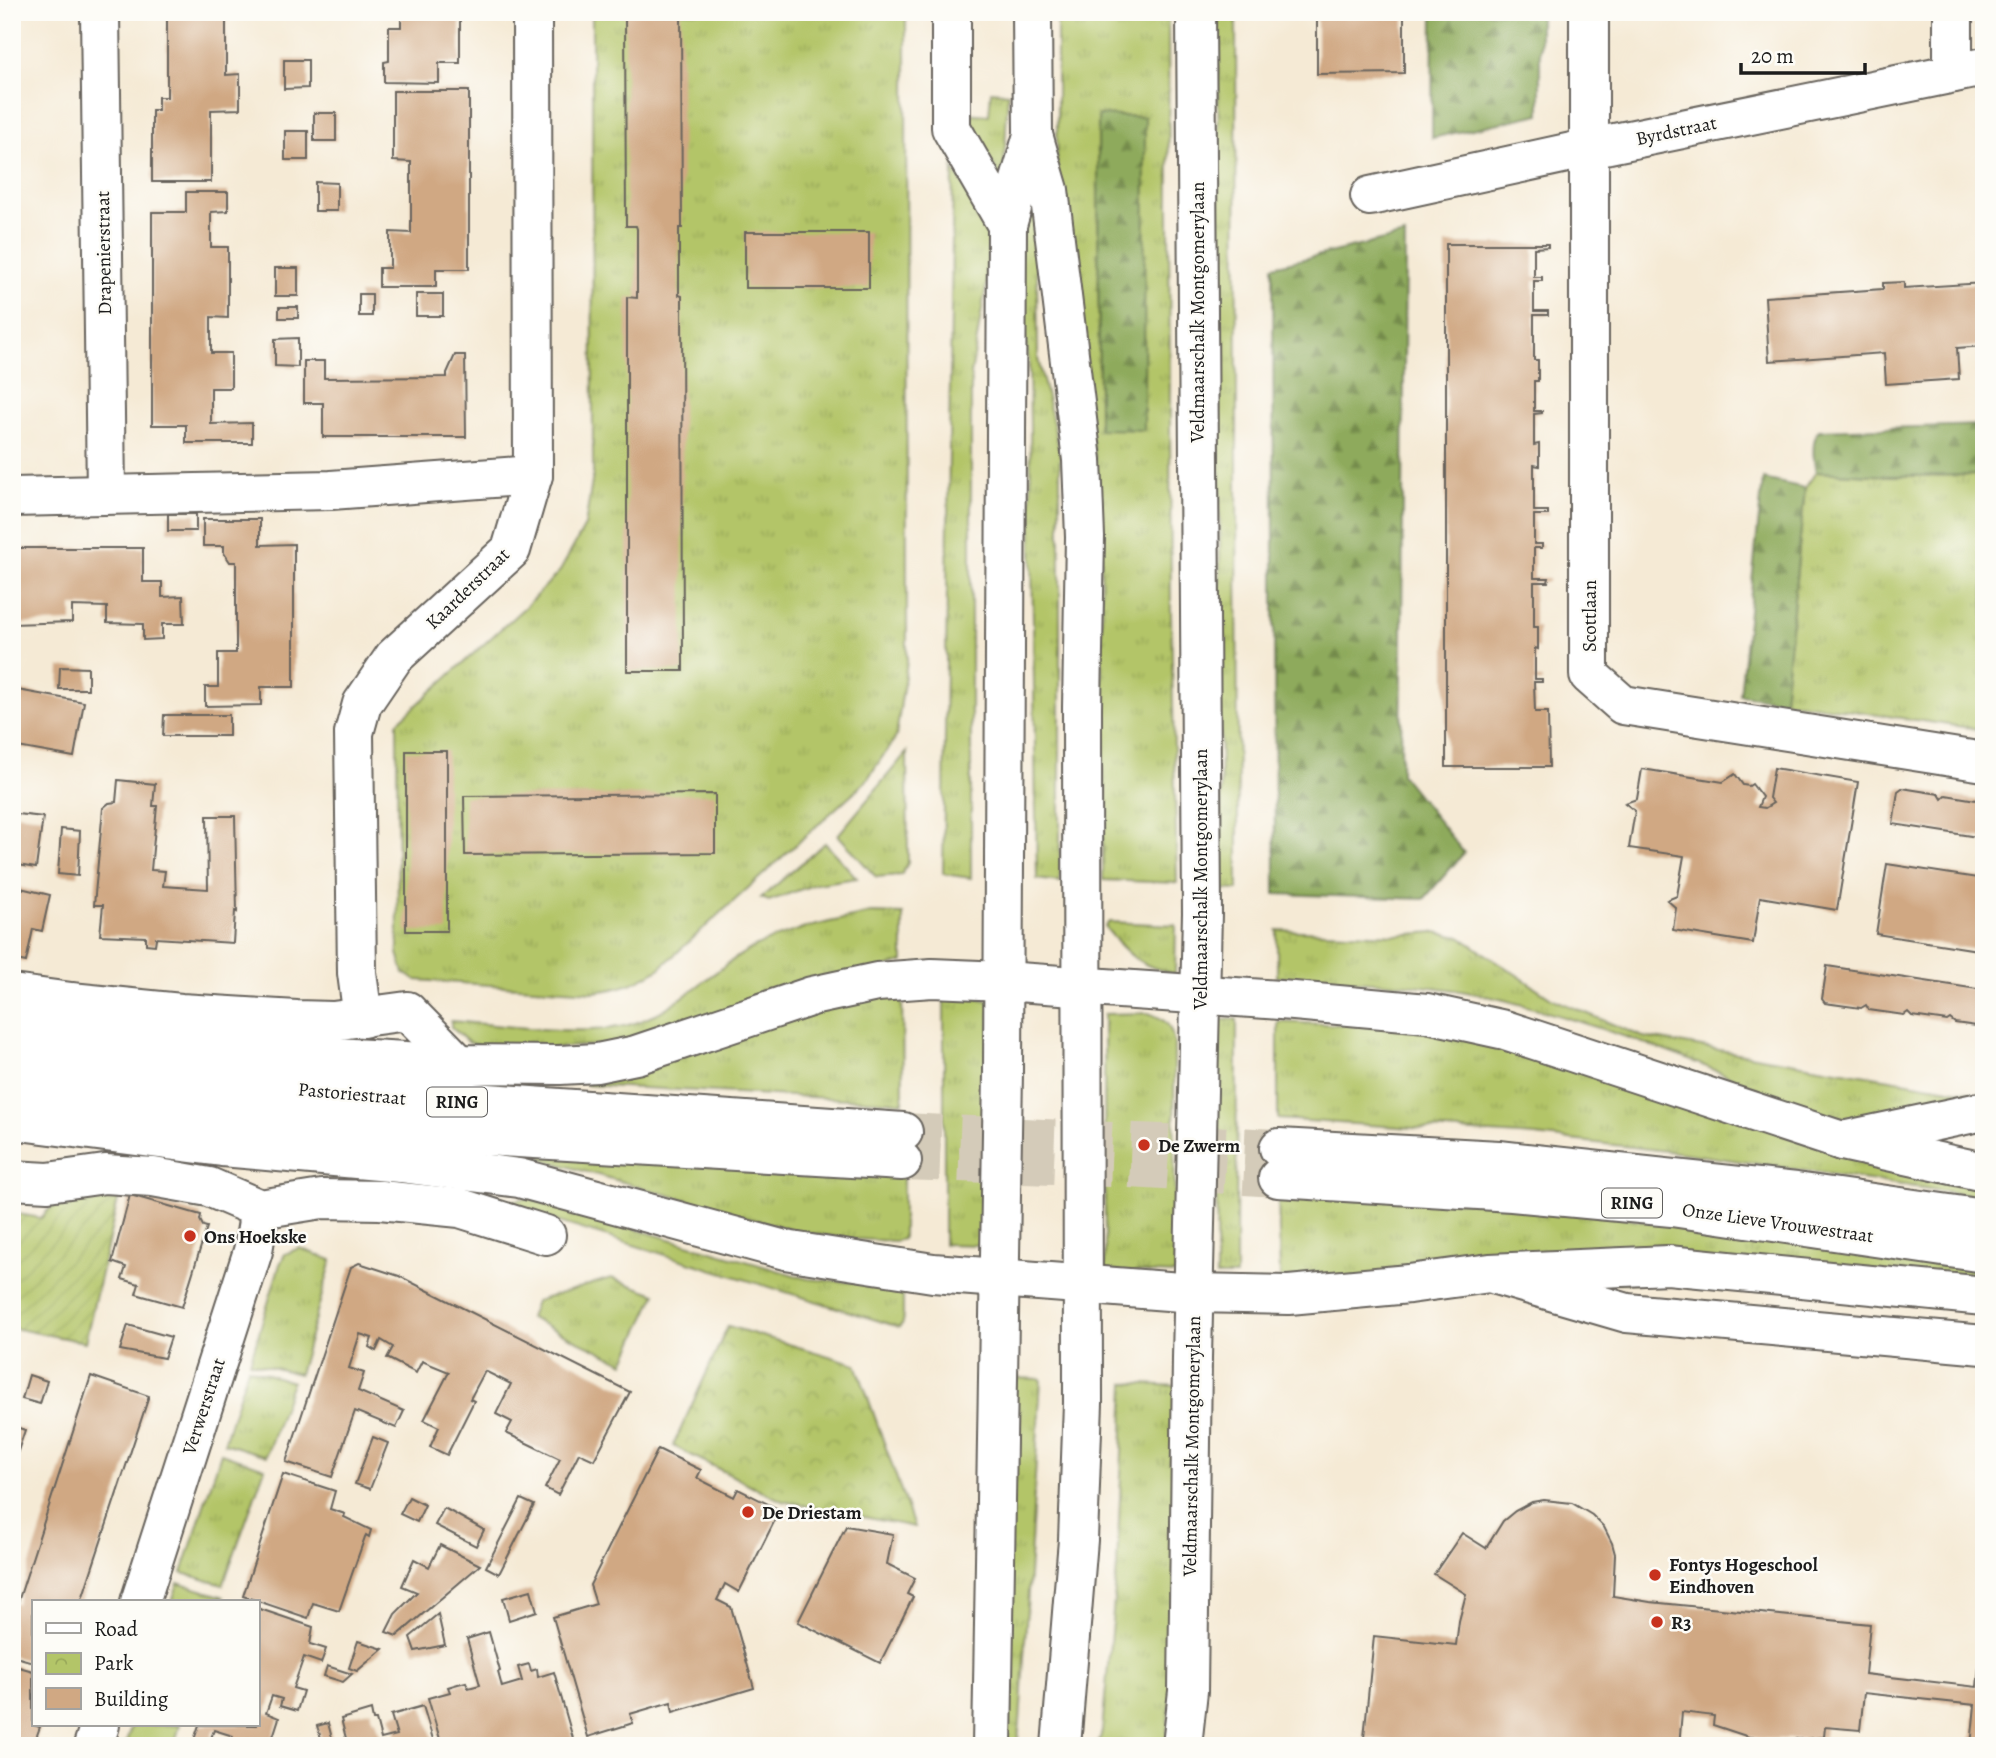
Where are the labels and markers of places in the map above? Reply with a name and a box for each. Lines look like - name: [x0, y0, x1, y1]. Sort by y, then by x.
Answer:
- place label: De Zwerm: [1158, 1133, 1240, 1159]
- marker: De Zwerm: [1136, 1137, 1152, 1153]
- place label: Ons Hoekske: [204, 1224, 307, 1250]
- marker: Ons Hoekske: [182, 1228, 198, 1244]
- place label: De Driestam: [762, 1500, 862, 1526]
- marker: De Driestam: [740, 1504, 756, 1520]
- place label: Fontys Hogeschool Eindhoven: [1669, 1552, 1818, 1600]
- marker: Fontys Hogeschool Eindhoven: [1647, 1567, 1663, 1583]
- place label: R3: [1671, 1610, 1691, 1636]
- marker: R3: [1649, 1614, 1665, 1630]

